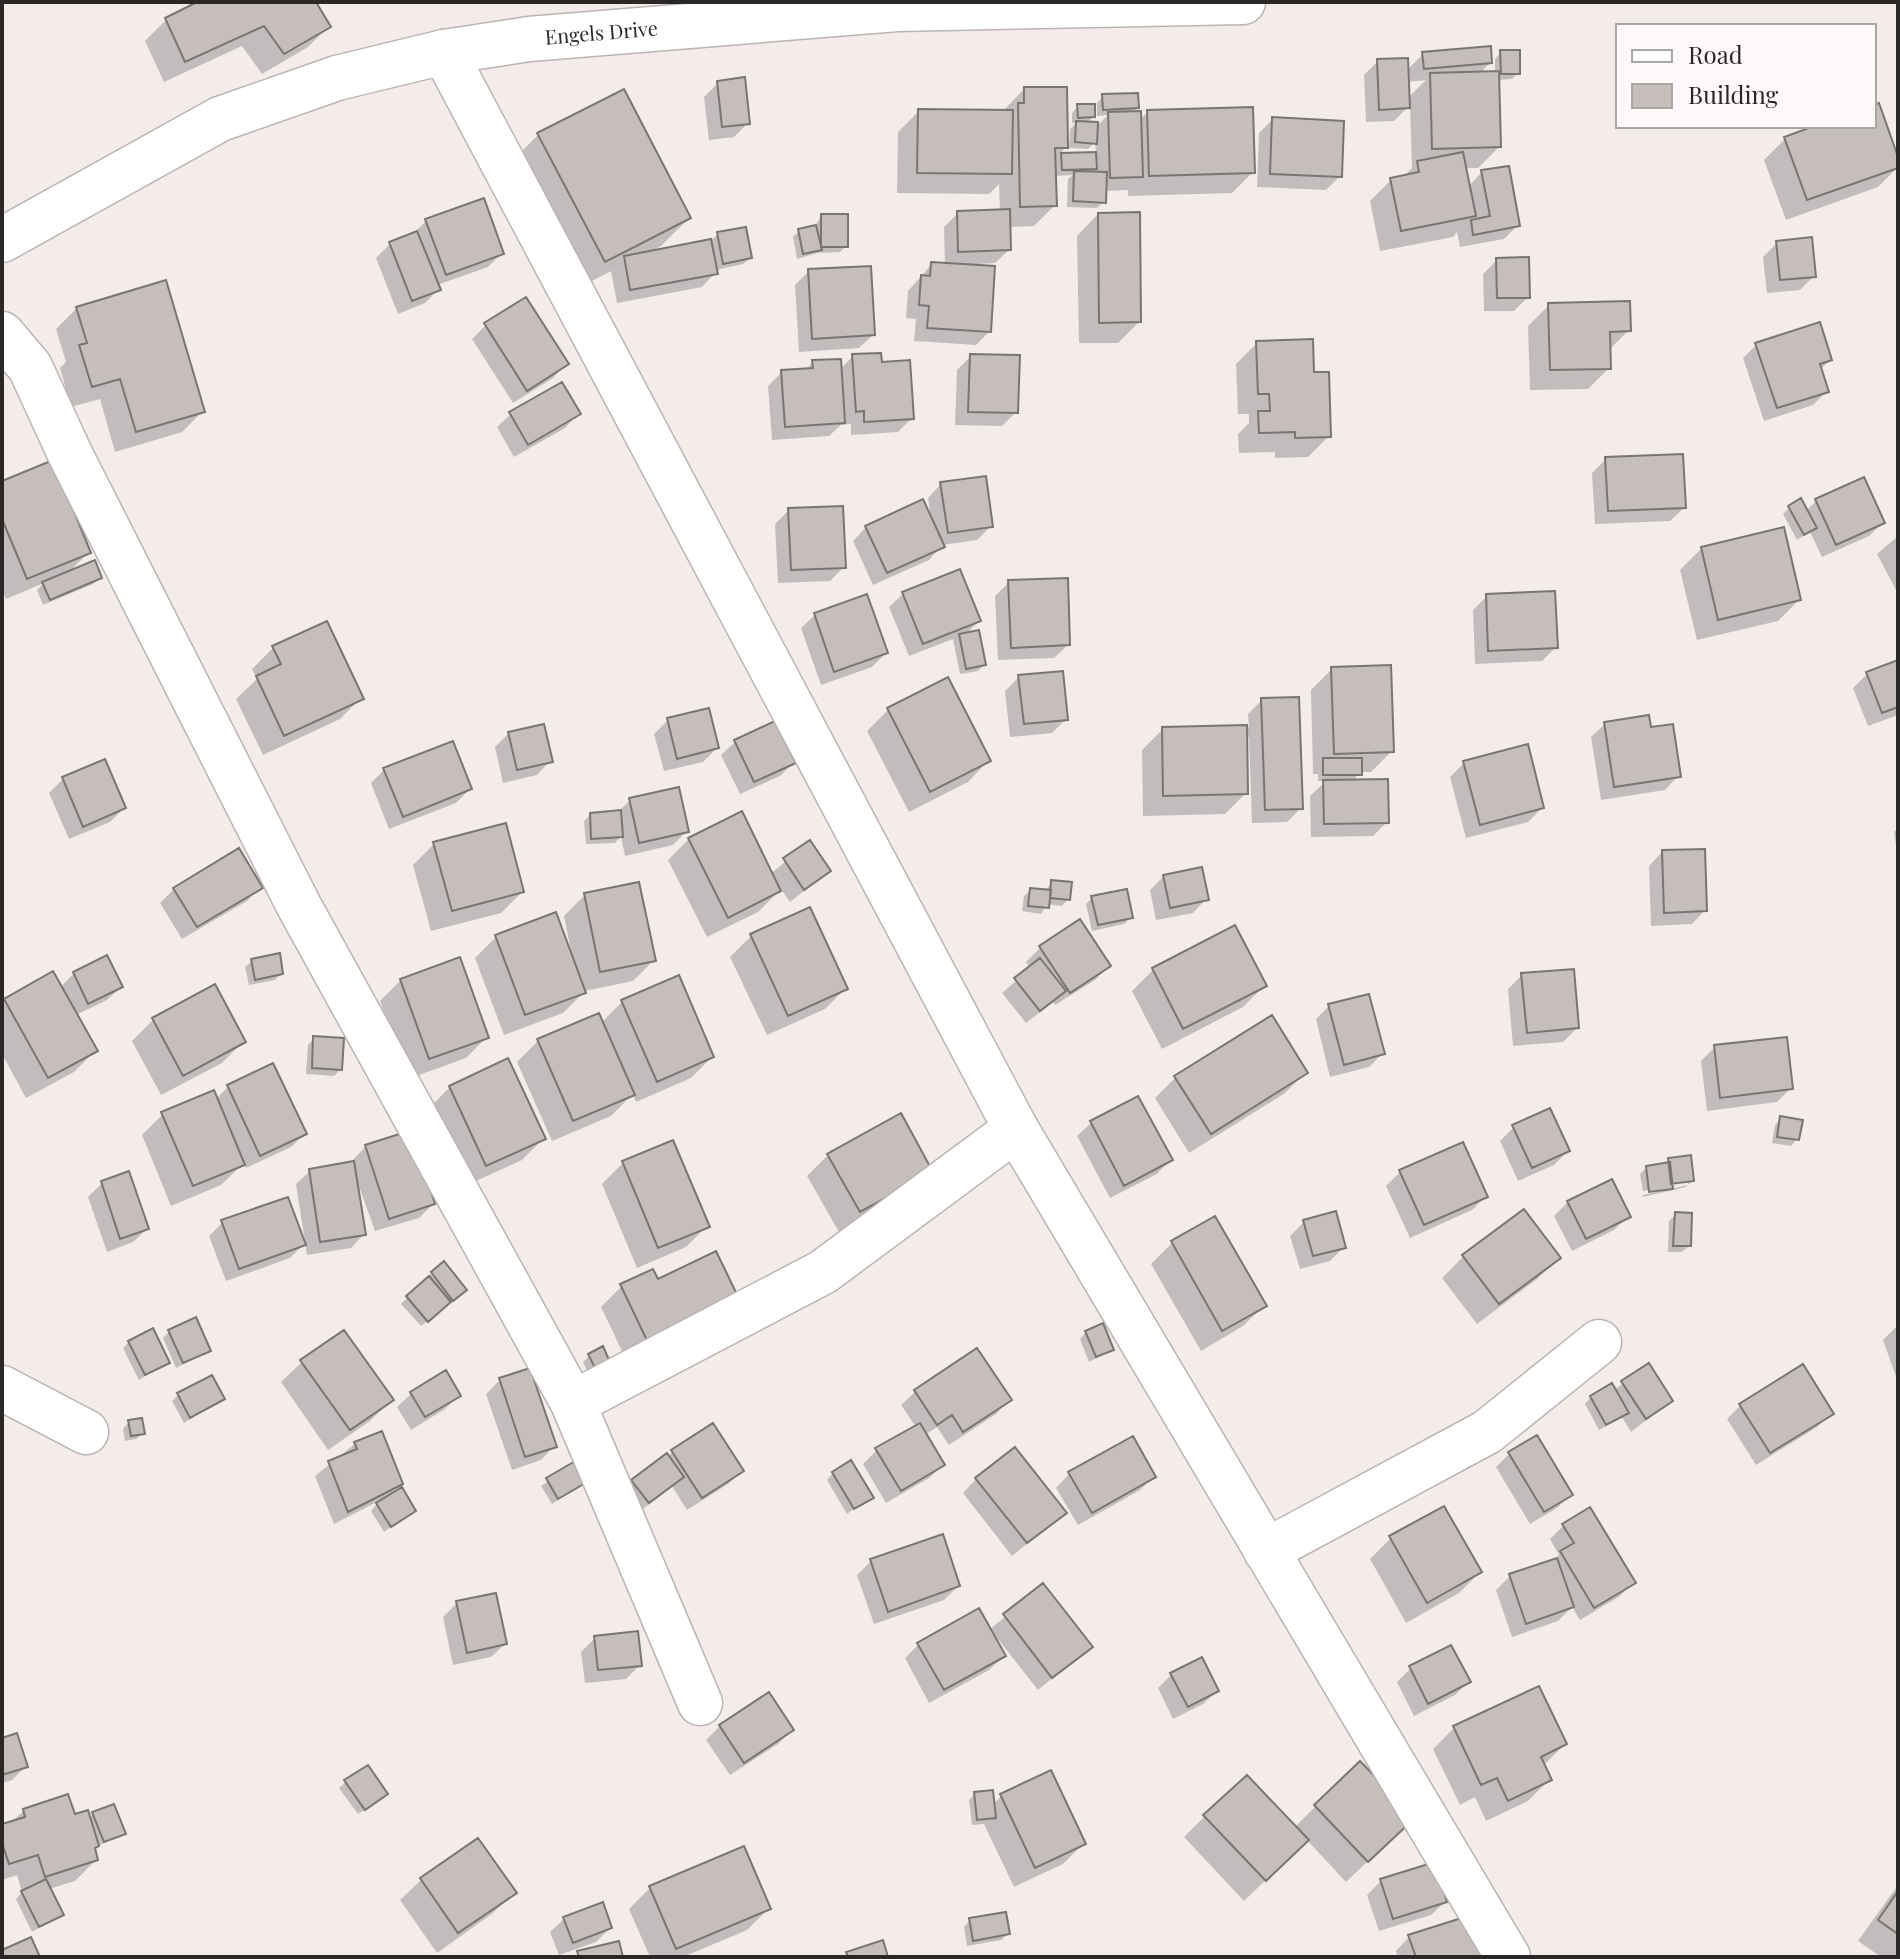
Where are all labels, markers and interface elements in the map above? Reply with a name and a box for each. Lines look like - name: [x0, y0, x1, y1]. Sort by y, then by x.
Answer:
- street label: Engels Drive: [544, 14, 659, 50]
- legend: [1616, 24, 1876, 128]
- text: Road: [1688, 38, 1743, 70]
- text: Building: [1688, 78, 1779, 110]

